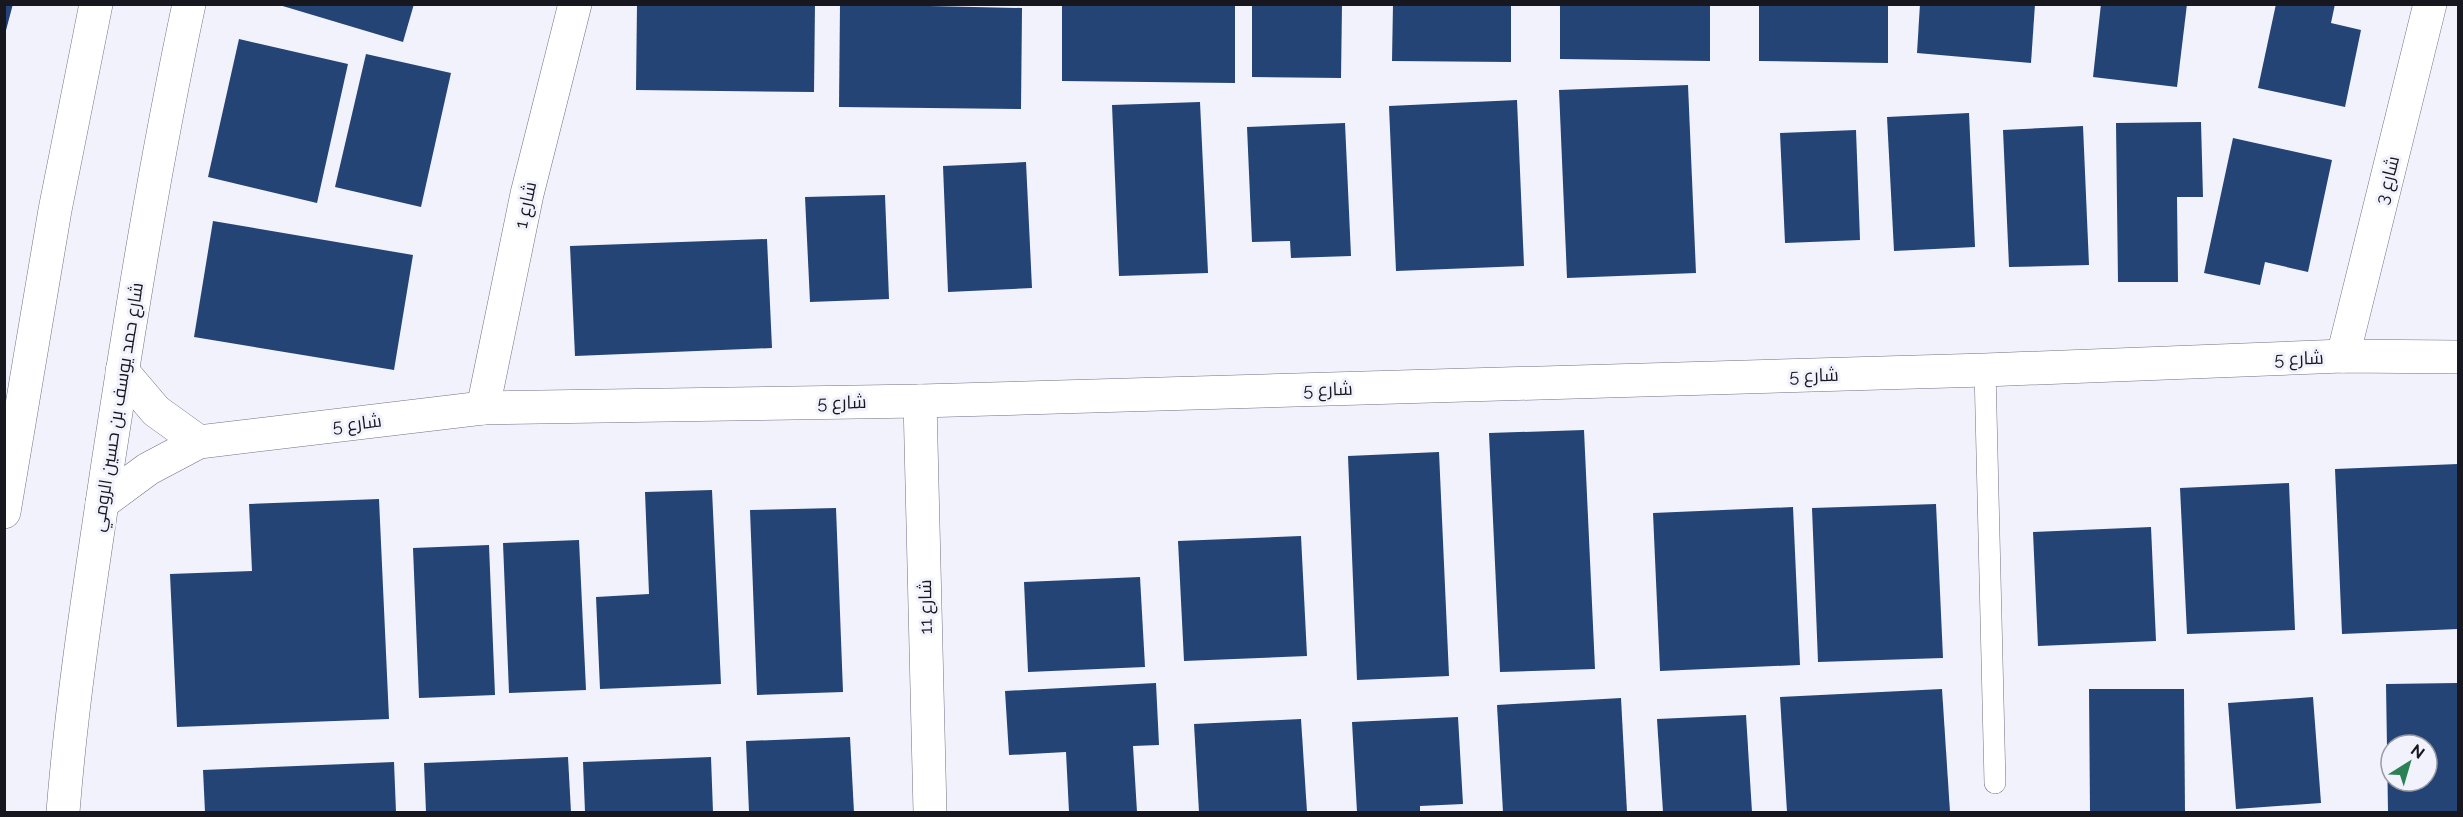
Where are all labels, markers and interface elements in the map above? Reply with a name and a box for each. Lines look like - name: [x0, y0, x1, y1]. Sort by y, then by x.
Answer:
- street label: شارع 3: [2371, 154, 2405, 207]
- street label: شارع 1: [510, 180, 542, 231]
- street label: شارع حمد يوسف بن حسين الرومي: [87, 281, 151, 534]
- street label: شارع 5: [2274, 347, 2324, 371]
- street label: شارع 5: [1789, 364, 1839, 388]
- street label: شارع 5: [1303, 378, 1353, 402]
- street label: شارع 5: [817, 391, 867, 415]
- street label: شارع 5: [331, 410, 383, 438]
- street label: شارع 11: [914, 579, 938, 635]
- north arrow: [2379, 733, 2439, 793]
- text: N: [2407, 740, 2428, 763]

